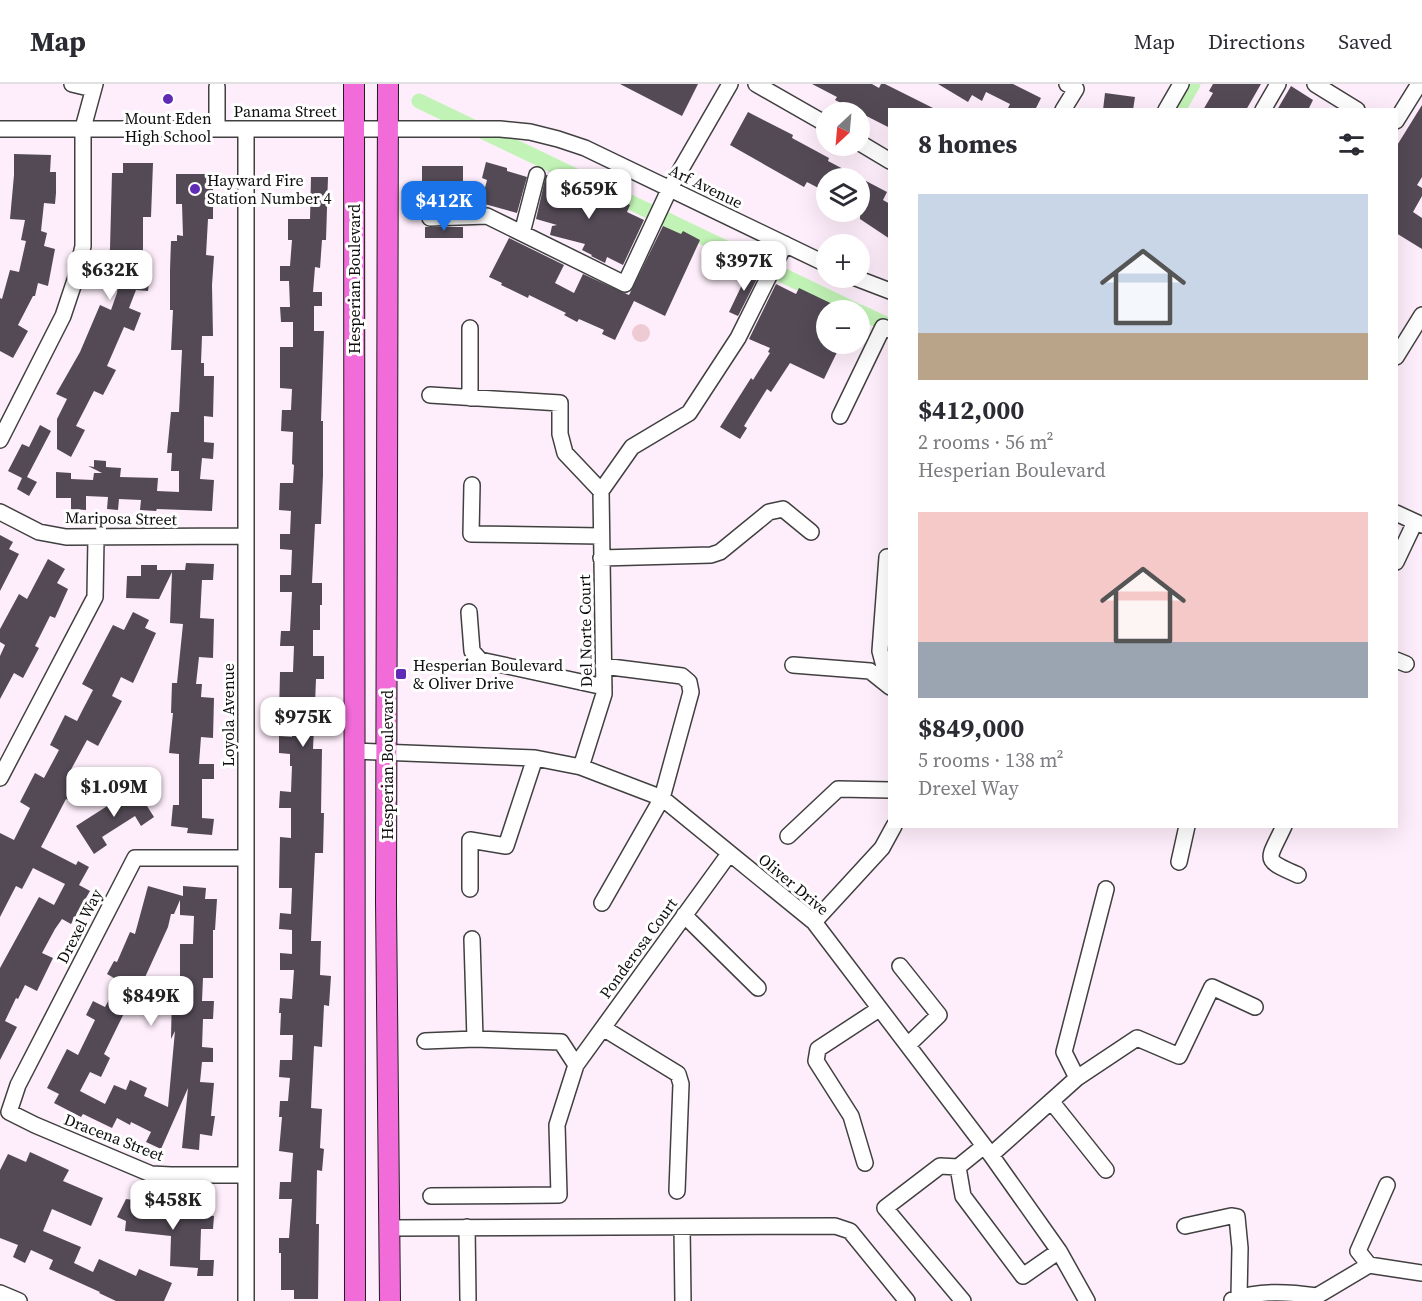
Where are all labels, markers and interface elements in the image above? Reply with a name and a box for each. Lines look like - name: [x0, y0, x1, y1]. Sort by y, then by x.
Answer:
- text: Map: [30, 22, 86, 60]
- text: Map: [1134, 27, 1175, 56]
- text: Directions: [1208, 27, 1305, 56]
- text: Saved: [1338, 27, 1392, 56]
- marker: Mount Eden High School: [161, 92, 175, 106]
- street label: Panama Street: [234, 100, 337, 122]
- north arrow: [816, 102, 870, 156]
- map controls: [816, 102, 870, 354]
- place label: Mount Eden High School: [124, 107, 212, 147]
- text: 8 homes: [918, 126, 1017, 162]
- icon: filters: [1335, 128, 1368, 161]
- street label: Arf Avenue: [666, 159, 746, 213]
- button: layers: [816, 168, 870, 222]
- place label: Hayward Fire Station Number 4: [207, 169, 332, 209]
- pin: $659K: [547, 169, 631, 220]
- text: $659K: [560, 174, 618, 202]
- pin: $412K: [402, 181, 486, 232]
- marker: Hayward Fire Station Number 4: [188, 182, 202, 196]
- text: $412K: [415, 186, 473, 214]
- street label: Hesperian Boulevard: [343, 204, 365, 354]
- icon: home: [1089, 233, 1197, 341]
- button: +: [816, 234, 870, 288]
- pin: $397K: [702, 241, 786, 292]
- text: $397K: [715, 246, 773, 274]
- pin: $632K: [68, 250, 152, 301]
- text: $632K: [81, 255, 139, 283]
- button: −: [816, 300, 870, 354]
- text: $412,000: [918, 392, 1024, 428]
- text: 2 rooms · 56 m²: [918, 428, 1054, 456]
- text: Hesperian Boulevard: [918, 456, 1106, 484]
- street label: Mariposa Street: [65, 506, 178, 530]
- icon: home: [1089, 551, 1197, 659]
- street label: Del Norte Court: [573, 574, 597, 688]
- place label: Hesperian Boulevard & Oliver Drive: [413, 654, 563, 694]
- street label: Loyola Avenue: [217, 663, 239, 767]
- marker: Hesperian Boulevard & Oliver Drive: [394, 667, 408, 681]
- street label: Hesperian Boulevard: [376, 690, 398, 840]
- pin: $975K: [261, 697, 345, 748]
- text: $975K: [274, 702, 332, 730]
- text: $849,000: [918, 710, 1024, 746]
- text: 5 rooms · 138 m²: [918, 746, 1064, 774]
- pin: $1.09M: [65, 767, 163, 818]
- text: $1.09M: [80, 772, 148, 800]
- text: Drexel Way: [918, 774, 1019, 802]
- street label: Oliver Drive: [754, 848, 834, 920]
- street label: Drexel Way: [51, 884, 107, 967]
- street label: Ponderosa Court: [594, 893, 682, 1003]
- pin: $849K: [109, 976, 193, 1027]
- text: $849K: [122, 981, 180, 1009]
- street label: Dracena Street: [61, 1108, 168, 1166]
- pin: $458K: [131, 1180, 215, 1231]
- text: $458K: [144, 1185, 202, 1213]

